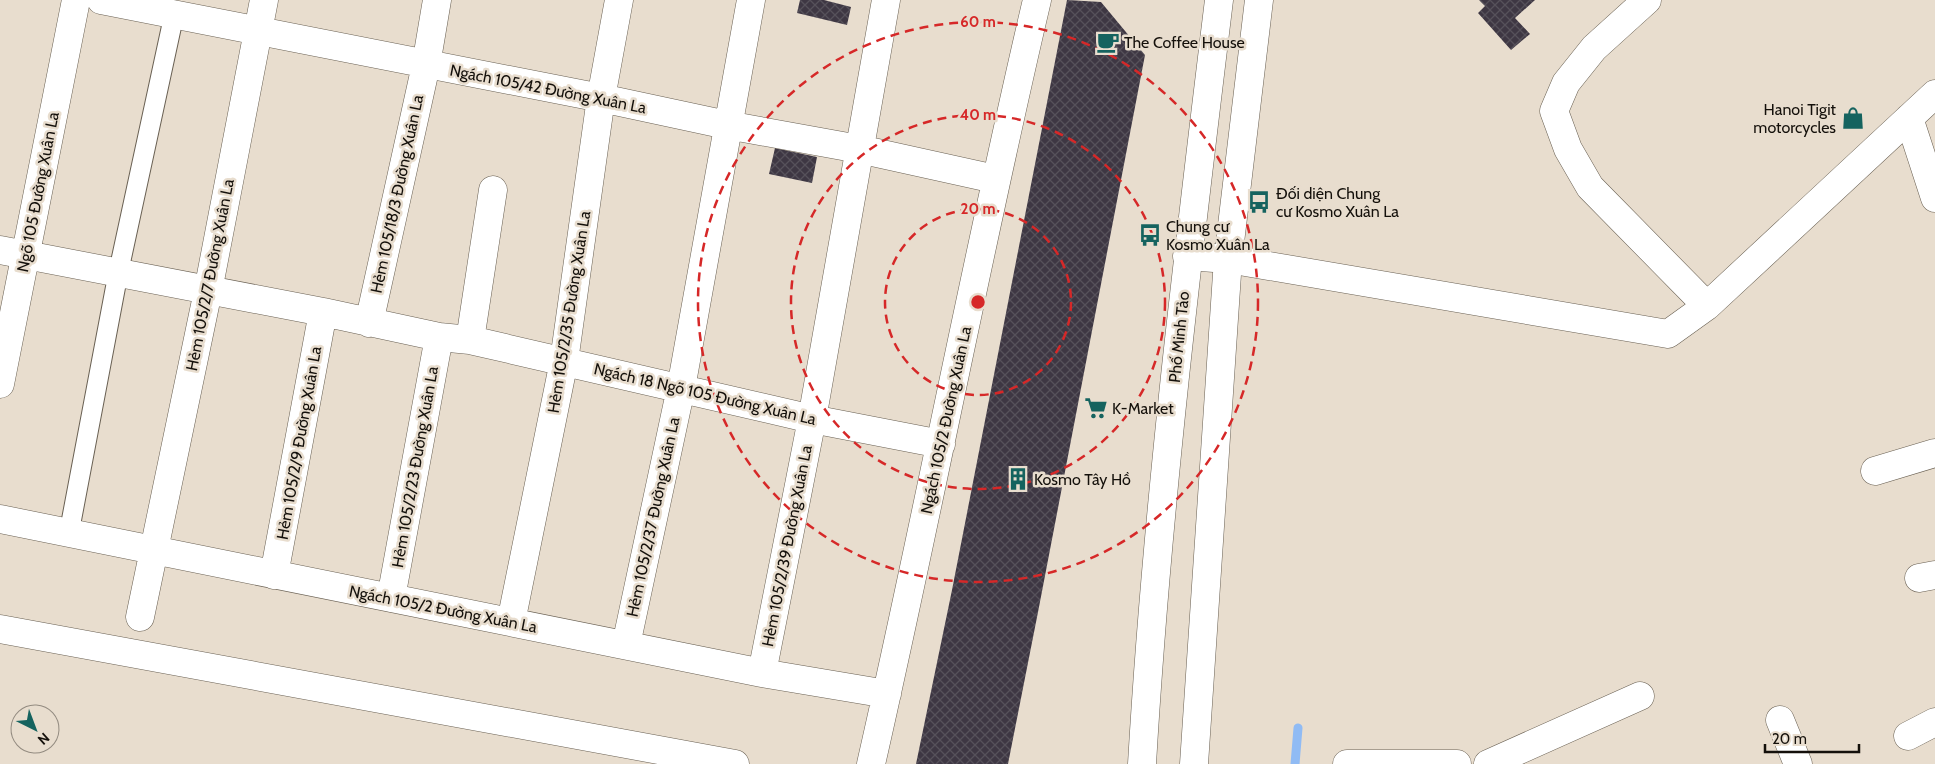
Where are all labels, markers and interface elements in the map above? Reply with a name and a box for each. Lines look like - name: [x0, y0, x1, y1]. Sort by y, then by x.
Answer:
- text: 60 m: [960, 13, 996, 31]
- cafe icon: The Coffee House: [1095, 29, 1121, 55]
- place label: The Coffee House: [1124, 33, 1245, 52]
- street label: Ngách 105/42 Đường Xuân La: [448, 61, 648, 117]
- street label: Hẻm 105/18/3 Đường Xuân La: [367, 93, 427, 295]
- place label: Hanoi Tigit motorcycles: [1753, 100, 1837, 137]
- shop icon: Hanoi Tigit motorcycles: [1840, 105, 1866, 131]
- text: 40 m: [960, 106, 996, 124]
- street label: Ngõ 105 Đường Xuân La: [13, 110, 63, 274]
- street label: Hẻm 105/2/7 Đường Xuân La: [182, 177, 238, 373]
- place label: Đối diện Chung cư Kosmo Xuân La: [1276, 184, 1399, 221]
- bus stop icon: Đối diện Chung cư Kosmo Xuân La: [1246, 189, 1272, 215]
- text: 20 m: [961, 200, 995, 218]
- street label: Hẻm 105/2/35 Đường Xuân La: [544, 209, 594, 414]
- place label: Chung cư Kosmo Xuân La: [1166, 217, 1270, 254]
- bus stop icon: Chung cư Kosmo Xuân La: [1137, 222, 1163, 248]
- street label: Phố Minh Tảo: [1165, 290, 1193, 384]
- centre of rings: [969, 293, 987, 311]
- street label: Ngách 105/2 Đường Xuân La: [917, 324, 975, 515]
- street label: Hẻm 105/2/9 Đường Xuân La: [273, 344, 325, 541]
- street label: Ngách 18 Ngõ 105 Đường Xuân La: [592, 359, 818, 429]
- street label: Hẻm 105/2/23 Đường Xuân La: [388, 365, 442, 569]
- supermarket icon: K-Market: [1083, 395, 1109, 421]
- place label: K-Market: [1112, 399, 1174, 418]
- street label: Hẻm 105/2/37 Đường Xuân La: [623, 415, 684, 619]
- street label: Hẻm 105/2/39 Đường Xuân La: [758, 443, 816, 648]
- building icon: Kosmo Tây Hồ: [1005, 466, 1031, 492]
- place label: Kosmo Tây Hồ: [1034, 470, 1131, 489]
- street label: Ngách 105/2 Đường Xuân La: [347, 581, 539, 637]
- north arrow: [10, 704, 60, 754]
- scale bar: [1765, 722, 1859, 754]
- text: N: [34, 729, 53, 749]
- text: 20 m: [1772, 730, 1807, 748]

